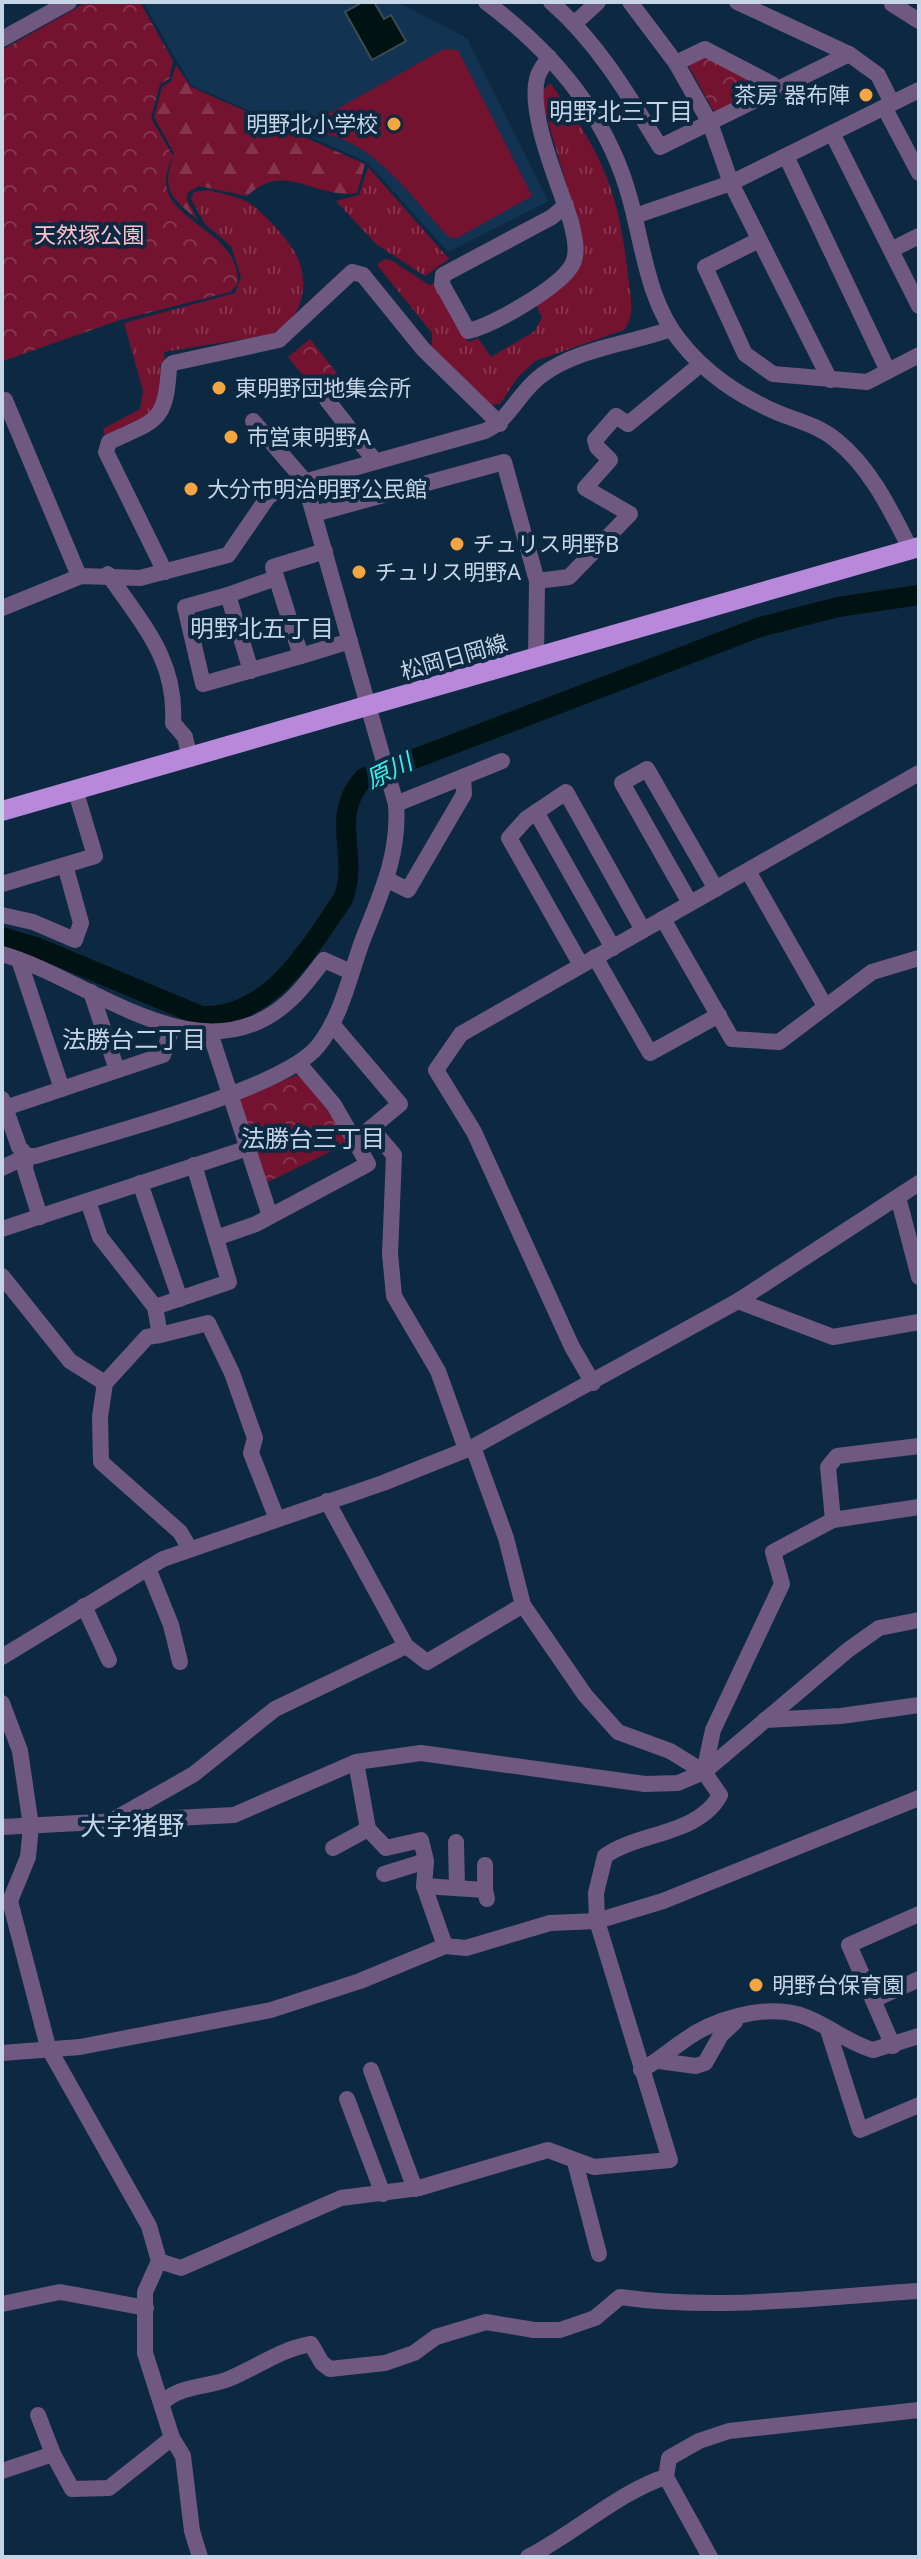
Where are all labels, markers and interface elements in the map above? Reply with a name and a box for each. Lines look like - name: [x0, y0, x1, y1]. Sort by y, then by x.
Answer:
- place label: 茶房 器布陣: [734, 79, 850, 109]
- marker: 茶房 器布陣: [857, 86, 875, 104]
- district label: 明野北三丁目: [549, 94, 693, 127]
- place label: 明野北小学校: [246, 108, 378, 138]
- marker: 明野北小学校: [385, 115, 403, 133]
- park label: 天然塚公園: [34, 219, 144, 249]
- place label: 東明野団地集会所: [235, 372, 411, 402]
- marker: 東明野団地集会所: [210, 379, 228, 397]
- place label: 市営東明野A: [247, 421, 372, 451]
- marker: 市営東明野A: [222, 428, 240, 446]
- place label: 大分市明治明野公民館: [207, 473, 427, 503]
- marker: 大分市明治明野公民館: [182, 480, 200, 498]
- place label: チュリス明野B: [473, 528, 619, 558]
- marker: チュリス明野B: [448, 535, 466, 553]
- place label: チュリス明野A: [375, 556, 522, 586]
- marker: チュリス明野A: [350, 563, 368, 581]
- district label: 明野北五丁目: [190, 611, 334, 644]
- street label: 松岡日岡線: [397, 626, 511, 686]
- water label: 原川: [360, 743, 420, 795]
- district label: 法勝台二丁目: [62, 1022, 206, 1055]
- district label: 法勝台三丁目: [241, 1121, 385, 1154]
- district label: 大字猪野: [80, 1807, 184, 1843]
- place label: 明野台保育園: [772, 1969, 904, 1999]
- marker: 明野台保育園: [747, 1976, 765, 1994]

